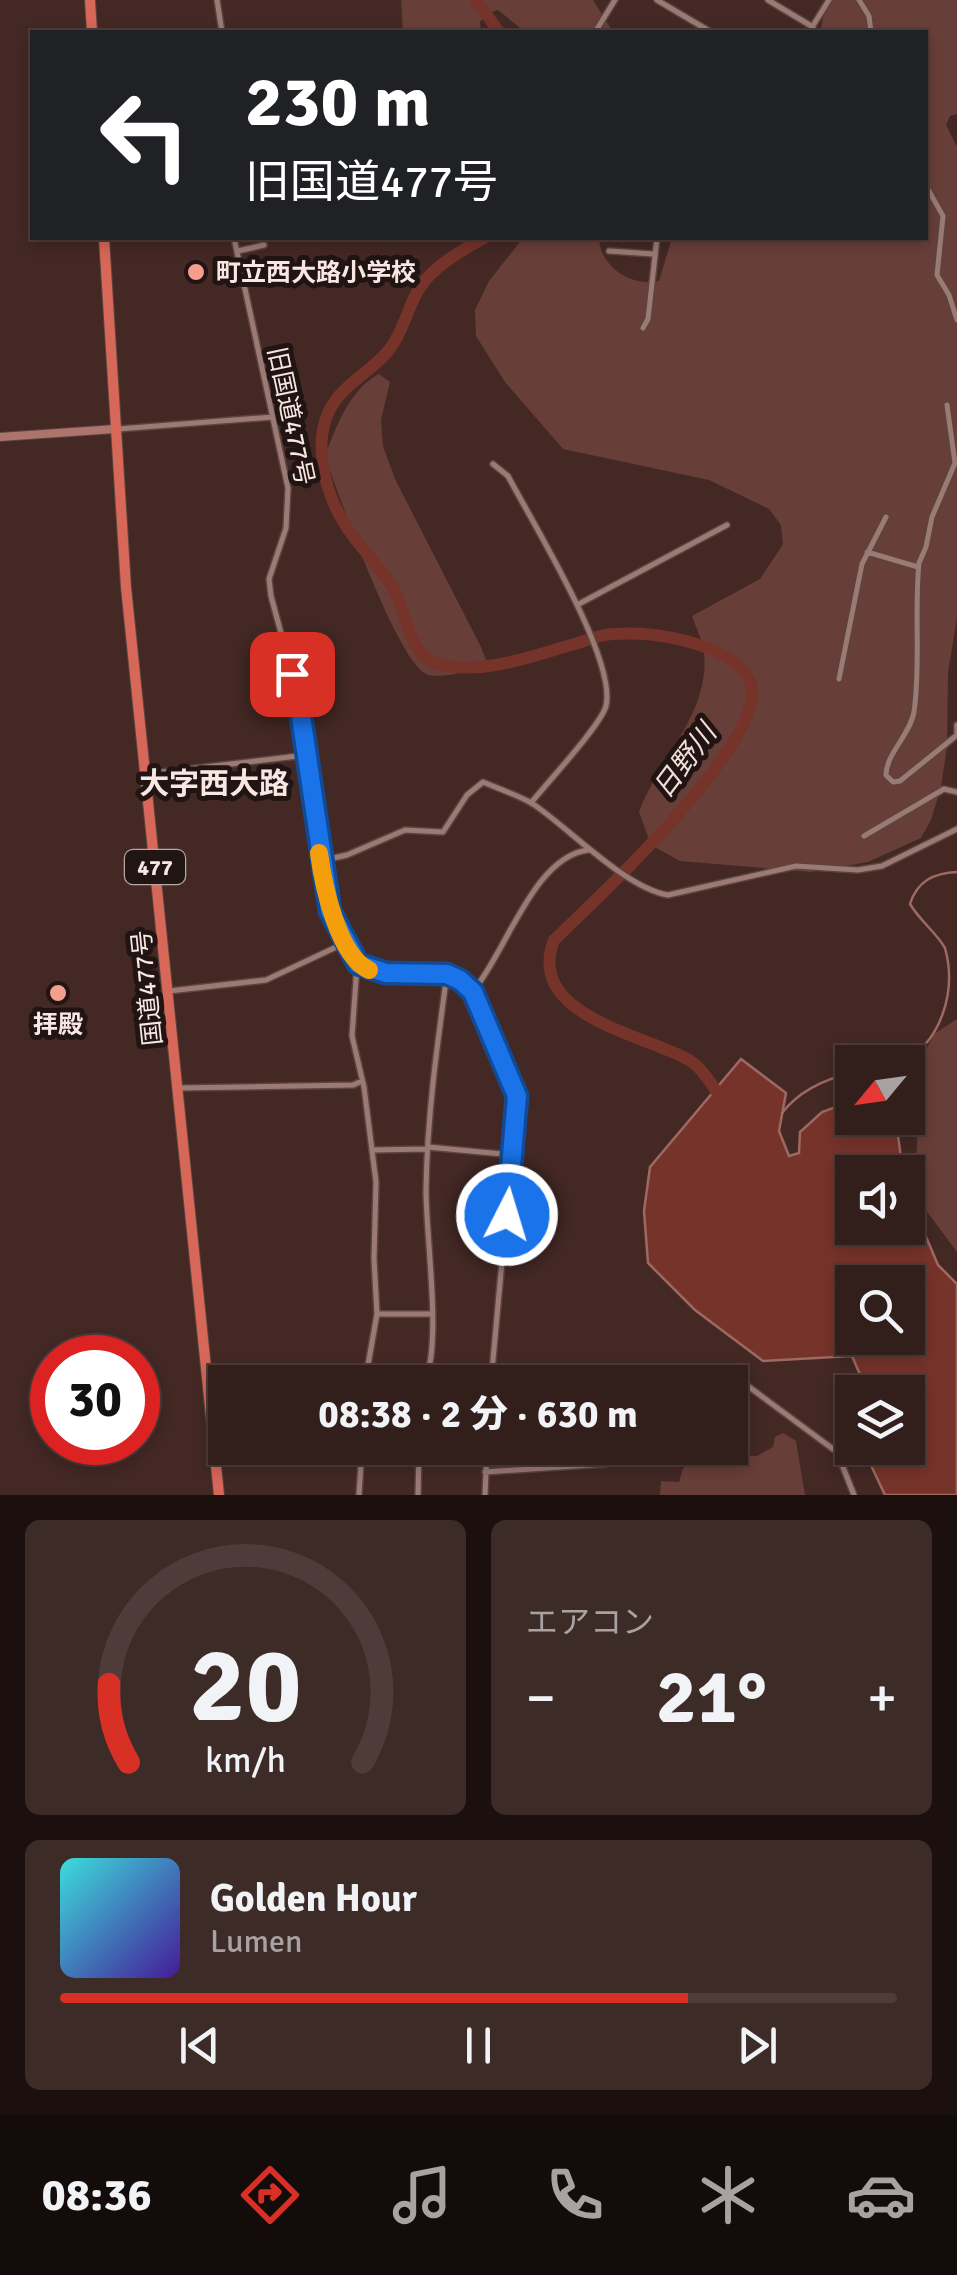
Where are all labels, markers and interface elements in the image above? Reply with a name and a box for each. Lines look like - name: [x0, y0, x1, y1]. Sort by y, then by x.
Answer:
- text: 230 m: [245, 59, 430, 145]
- icon: left: [80, 70, 210, 200]
- text: 旧国道477号: [245, 155, 498, 210]
- place label: 町立西大路小学校: [216, 257, 416, 288]
- marker: 町立西大路小学校: [185, 261, 207, 283]
- street label: 旧国道477号: [261, 344, 321, 488]
- pin: [250, 632, 335, 717]
- icon: arrive: [265, 647, 320, 702]
- water label: 日野川: [646, 715, 726, 805]
- district label: 大字西大路: [139, 766, 289, 803]
- road number: 477: [125, 850, 185, 884]
- street label: 国道477号: [126, 929, 168, 1047]
- marker: 拝殿: [47, 982, 69, 1004]
- place label: 拝殿: [33, 1009, 83, 1040]
- north arrow: [835, 1045, 925, 1135]
- map controls: [835, 1045, 925, 1465]
- button: sound: [835, 1155, 925, 1245]
- position arrow: [455, 1163, 559, 1267]
- button: search: [835, 1265, 925, 1355]
- speed limit sign: 30: [30, 1335, 160, 1465]
- button: layers: [835, 1375, 925, 1465]
- text: 08:38 · 2 分 · 630 m: [318, 1391, 638, 1438]
- text: エアコン: [526, 1603, 654, 1642]
- text: 20: [189, 1622, 302, 1750]
- text: 21°: [656, 1651, 767, 1744]
- text: −: [526, 1664, 556, 1732]
- text: +: [867, 1664, 897, 1732]
- text: km/h: [205, 1738, 286, 1782]
- text: Golden Hour: [210, 1875, 417, 1922]
- text: Lumen: [210, 1922, 302, 1961]
- icon: previous: [172, 2018, 227, 2073]
- icon: pause: [451, 2018, 506, 2073]
- icon: next: [730, 2018, 785, 2073]
- icon: directions: [235, 2160, 305, 2230]
- icon: music: [387, 2160, 457, 2230]
- icon: phone: [540, 2160, 610, 2230]
- icon: climate: [693, 2160, 763, 2230]
- icon: car: [846, 2160, 916, 2230]
- text: 08:36: [41, 2168, 152, 2223]

